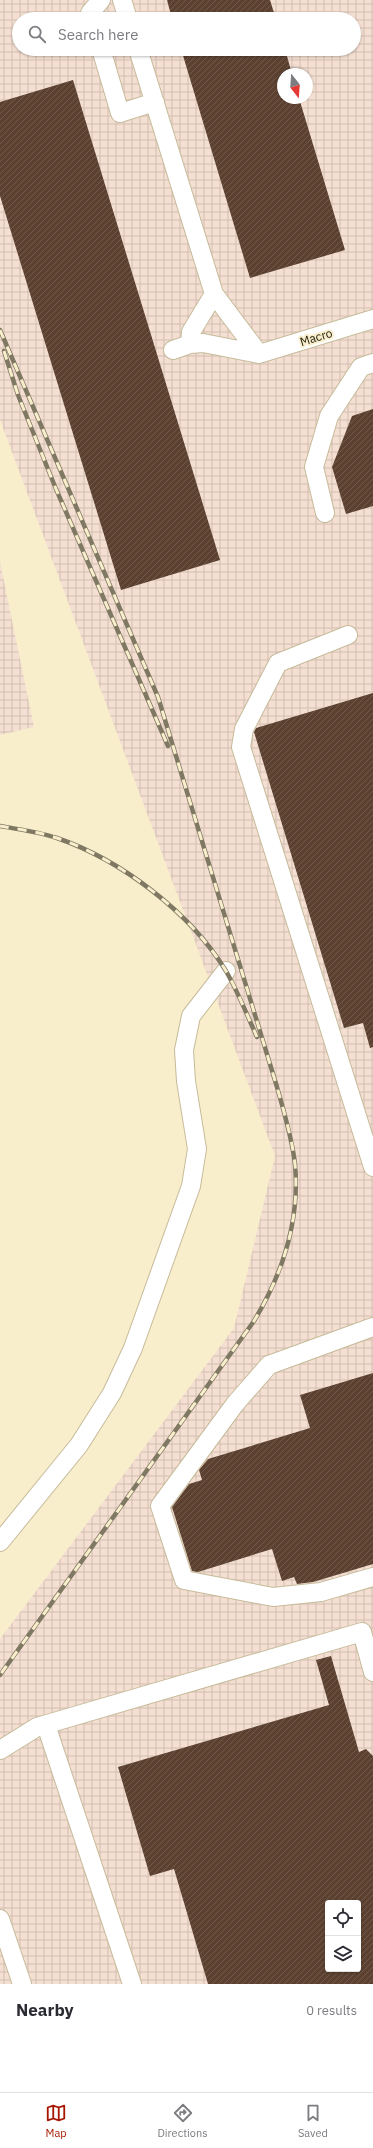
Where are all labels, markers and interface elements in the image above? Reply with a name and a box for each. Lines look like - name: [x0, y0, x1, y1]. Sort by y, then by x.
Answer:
- search box: [12, 12, 361, 56]
- icon: search: [26, 23, 48, 45]
- text: Search here: [58, 25, 138, 44]
- north arrow: [277, 68, 313, 104]
- street label: Macro: [298, 325, 334, 349]
- map controls: [325, 1900, 361, 1972]
- button: locate: [325, 1900, 361, 1936]
- button: layers: [325, 1936, 361, 1972]
- text: Nearby: [16, 1999, 74, 2021]
- text: 0 results: [306, 2002, 357, 2019]
- tab: Map: [45, 2102, 67, 2140]
- tab: Directions: [157, 2102, 208, 2140]
- tab: Saved: [298, 2102, 328, 2140]

